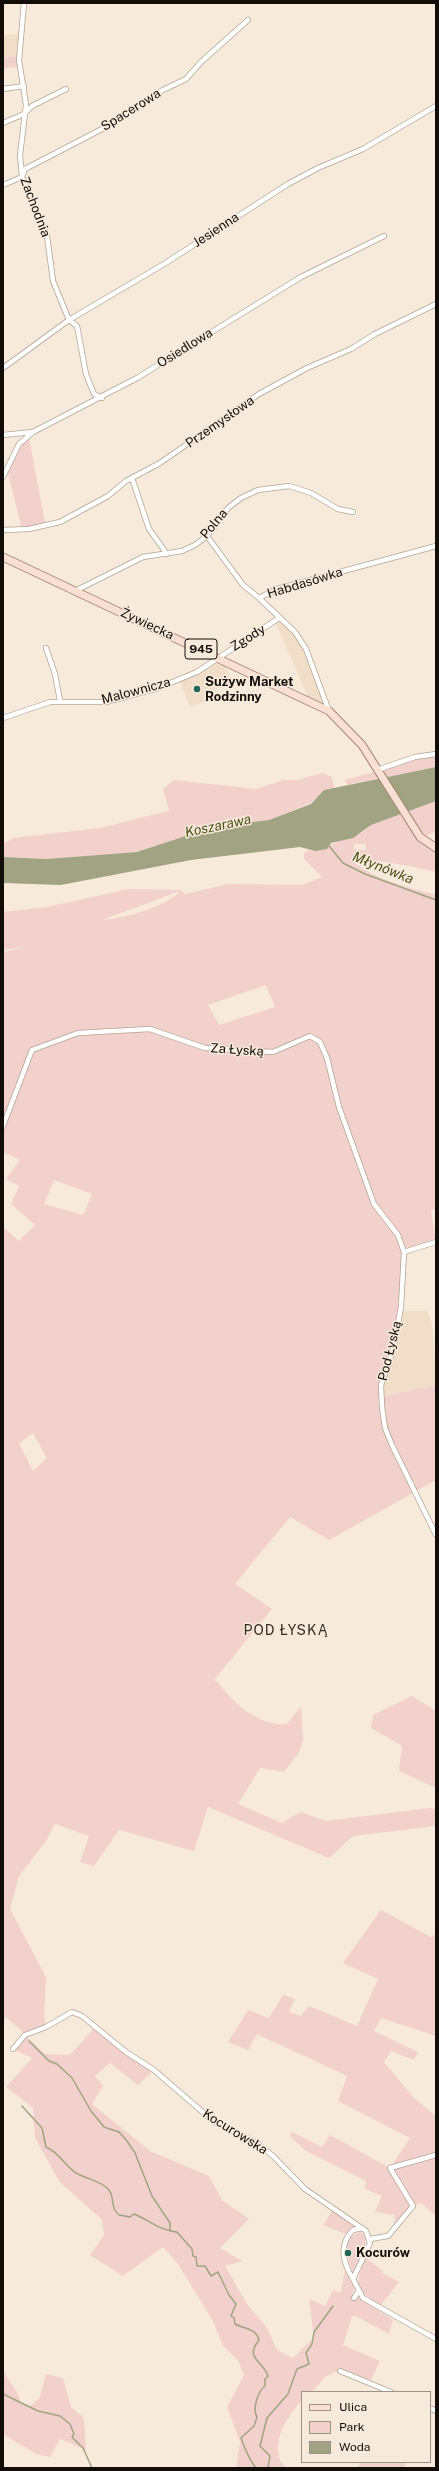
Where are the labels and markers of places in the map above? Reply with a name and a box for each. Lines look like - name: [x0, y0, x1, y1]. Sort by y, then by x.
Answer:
- place label: Sużyw Market Rodzinny: [205, 674, 294, 705]
- marker: Sużyw Market Rodzinny: [192, 684, 202, 694]
- place label: Kocurów: [356, 2245, 410, 2261]
- marker: Kocurów: [343, 2248, 353, 2258]

